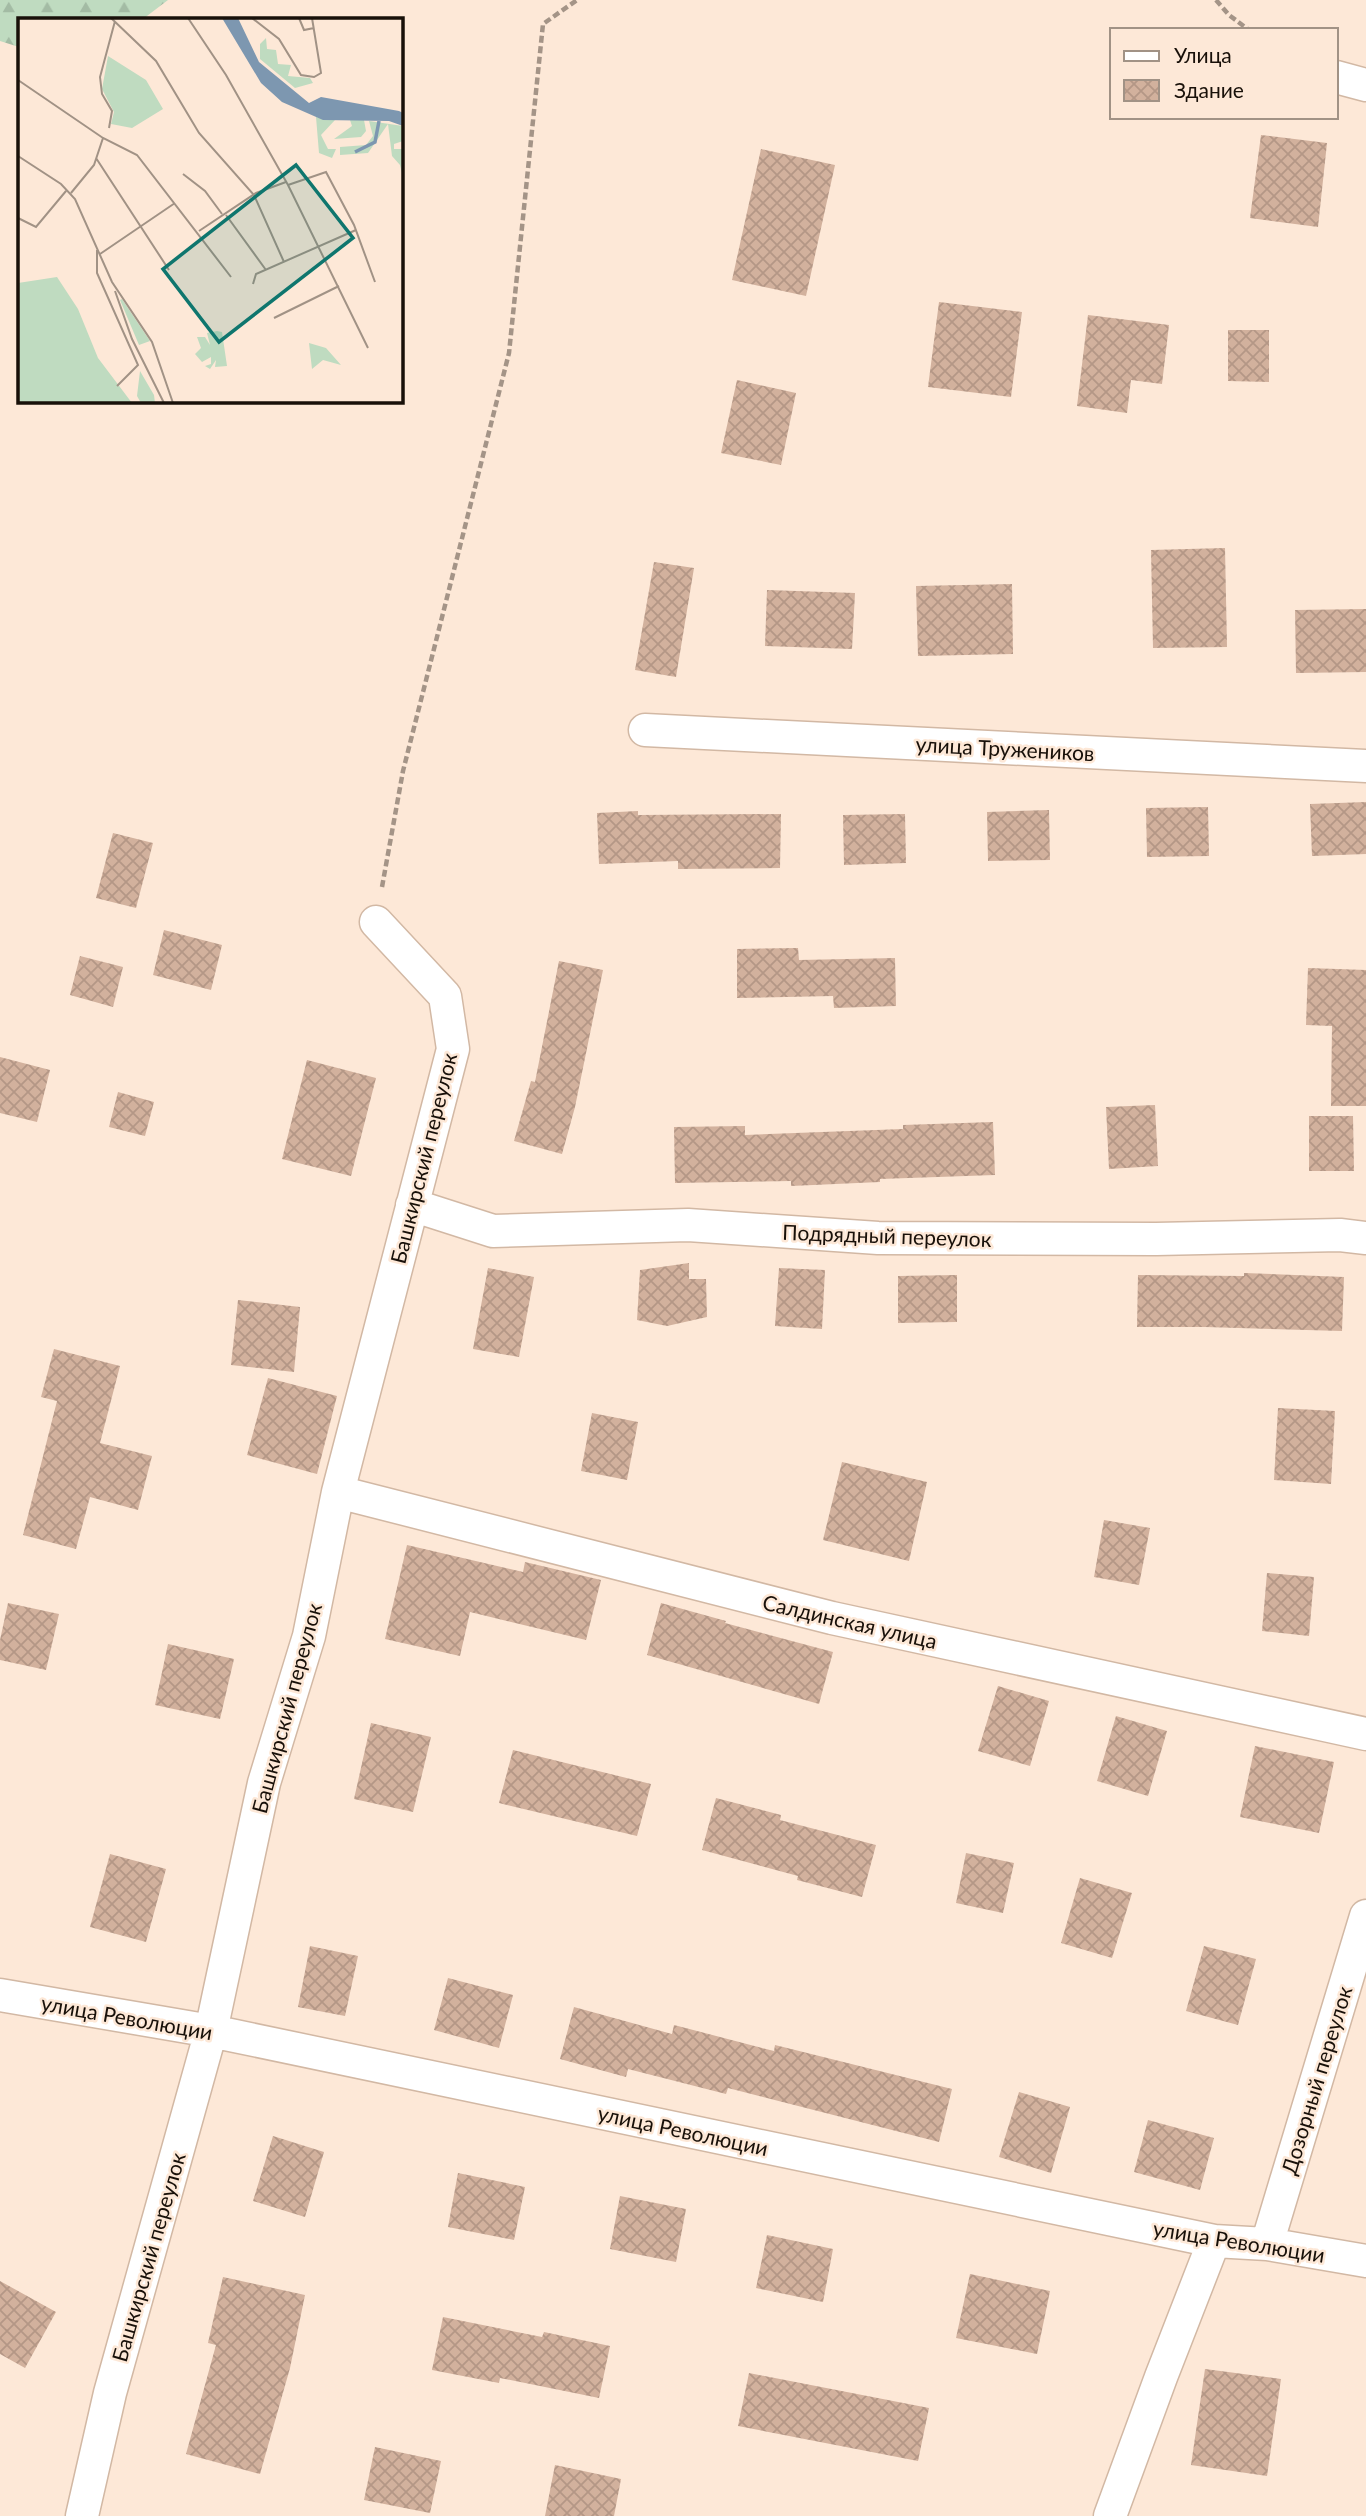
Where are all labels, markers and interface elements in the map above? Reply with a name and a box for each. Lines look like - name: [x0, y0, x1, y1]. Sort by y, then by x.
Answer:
- inset map: [18, 18, 402, 402]
- legend: [1110, 28, 1338, 119]
- text: Улица: [1174, 42, 1232, 67]
- text: Здание: [1174, 77, 1244, 102]
- street label: улица Тружеников: [915, 731, 1095, 765]
- street label: Башкирский переулок: [385, 1050, 461, 1266]
- street label: Подрядный переулок: [782, 1219, 992, 1251]
- street label: Салдинская улица: [760, 1589, 940, 1653]
- street label: Башкирский переулок: [246, 1600, 326, 1816]
- street label: Дозорный переулок: [1275, 1983, 1357, 2177]
- street label: улица Революции: [39, 1990, 215, 2044]
- street label: улица Революции: [596, 2100, 770, 2160]
- street label: Башкирский переулок: [106, 2150, 190, 2364]
- street label: улица Революции: [1151, 2215, 1327, 2267]

